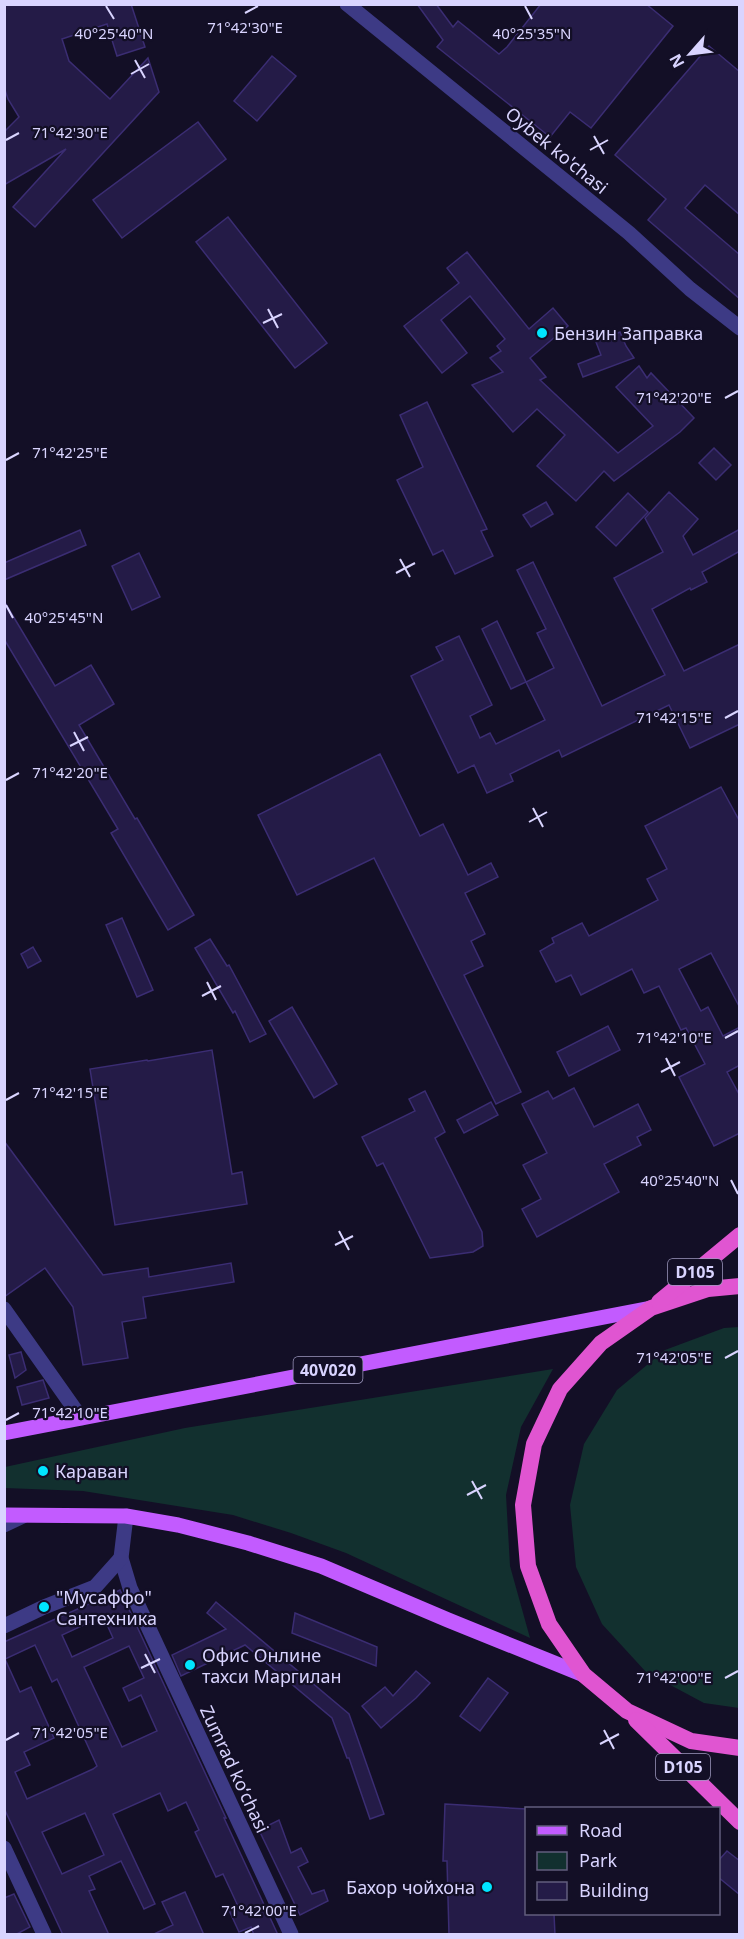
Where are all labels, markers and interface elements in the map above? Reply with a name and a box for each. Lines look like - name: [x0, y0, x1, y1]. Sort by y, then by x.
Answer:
- text: 71°42'30"E: [207, 17, 283, 37]
- text: 40°25'40"N: [75, 23, 153, 43]
- text: 40°25'35"N: [493, 23, 571, 43]
- north arrow: [660, 24, 720, 84]
- text: N: [664, 50, 690, 72]
- street label: Oybek ko'chasi: [501, 101, 613, 199]
- text: 71°42'30"E: [32, 122, 108, 142]
- place label: Бензин Заправка: [554, 321, 703, 345]
- marker: Бензин Заправка: [535, 326, 549, 340]
- text: 71°42'20"E: [636, 387, 712, 407]
- text: 71°42'25"E: [32, 442, 108, 462]
- text: 40°25'45"N: [25, 607, 103, 627]
- text: 71°42'15"E: [636, 707, 712, 727]
- text: 71°42'20"E: [32, 762, 108, 782]
- text: 71°42'10"E: [636, 1027, 712, 1047]
- text: 71°42'15"E: [32, 1082, 108, 1102]
- text: 40°25'40"N: [641, 1170, 719, 1190]
- road number: D105: [668, 1259, 722, 1285]
- text: 71°42'05"E: [636, 1347, 712, 1367]
- road number: 40V020: [294, 1357, 362, 1383]
- text: 71°42'10"E: [32, 1402, 108, 1422]
- place label: Караван: [55, 1459, 128, 1483]
- marker: Караван: [36, 1464, 50, 1478]
- place label: "Мусаффо" Сантехника: [56, 1585, 157, 1630]
- marker: "Мусаффо" Сантехника: [37, 1600, 51, 1614]
- place label: Офис Онлине тахси Маргилан: [202, 1643, 342, 1688]
- marker: Офис Онлине тахси Маргилан: [183, 1658, 197, 1672]
- text: 71°42'00"E: [636, 1667, 712, 1687]
- street label: Zumrad koʻchasi: [195, 1701, 275, 1837]
- text: 71°42'05"E: [32, 1722, 108, 1742]
- road number: D105: [656, 1754, 710, 1780]
- legend: [525, 1807, 720, 1915]
- text: Road: [579, 1818, 622, 1842]
- text: Park: [579, 1848, 617, 1872]
- place label: Бахор чойхона: [346, 1875, 475, 1899]
- text: Building: [579, 1878, 649, 1902]
- marker: Бахор чойхона: [480, 1880, 494, 1894]
- text: 71°42'00"E: [221, 1900, 297, 1920]

